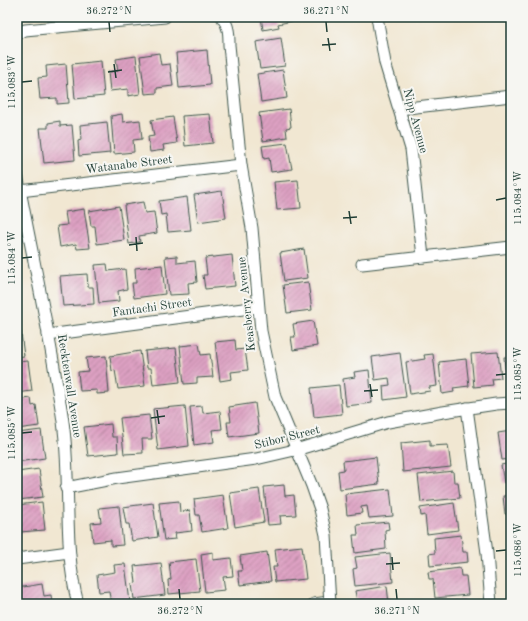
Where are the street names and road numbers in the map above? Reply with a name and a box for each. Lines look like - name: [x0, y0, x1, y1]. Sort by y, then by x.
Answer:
- street label: Nipp Avenue: [401, 87, 430, 155]
- street label: Watanabe Street: [85, 154, 173, 176]
- street label: Keasberry Avenue: [236, 256, 258, 352]
- street label: Fantachi Street: [112, 296, 192, 320]
- street label: Recktenwall Avenue: [55, 333, 83, 439]
- street label: Stibor Street: [253, 424, 321, 452]

